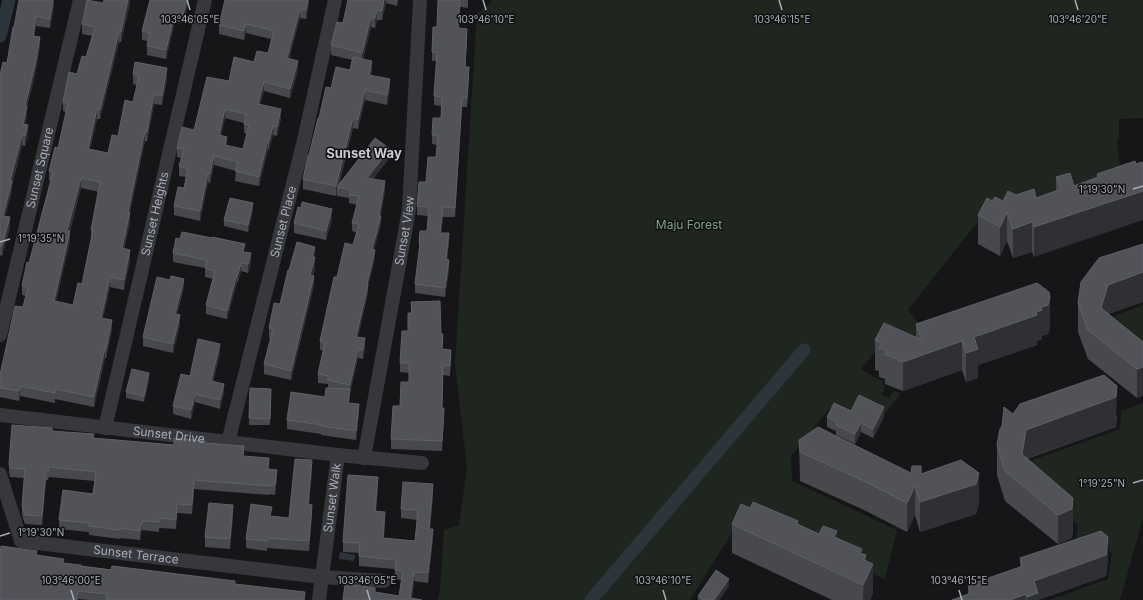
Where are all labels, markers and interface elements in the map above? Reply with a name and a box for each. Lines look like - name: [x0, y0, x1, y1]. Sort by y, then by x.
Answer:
- text: 103°46'05"E: [160, 13, 220, 25]
- text: 103°46'10"E: [457, 13, 515, 25]
- text: 103°46'15"E: [754, 13, 810, 25]
- text: 103°46'20"E: [1048, 13, 1108, 25]
- street label: Sunset Square: [23, 126, 56, 210]
- district label: Sunset Way: [326, 145, 402, 161]
- street label: Sunset Heights: [137, 170, 172, 257]
- text: 1°19'30"N: [1079, 183, 1125, 195]
- street label: Sunset Place: [267, 184, 299, 259]
- street label: Sunset View: [391, 195, 417, 267]
- park label: Maju Forest: [656, 217, 722, 232]
- text: 1°19'35"N: [18, 232, 64, 244]
- street label: Sunset Drive: [132, 423, 206, 446]
- street label: Sunset Walk: [320, 462, 344, 534]
- text: 1°19'25"N: [1079, 477, 1125, 489]
- text: 1°19'30"N: [18, 526, 64, 538]
- street label: Sunset Terrace: [92, 542, 180, 567]
- text: 103°46'00"E: [41, 574, 101, 586]
- text: 103°46'05"E: [337, 574, 397, 586]
- text: 103°46'10"E: [634, 574, 692, 586]
- text: 103°46'15"E: [931, 574, 987, 586]

